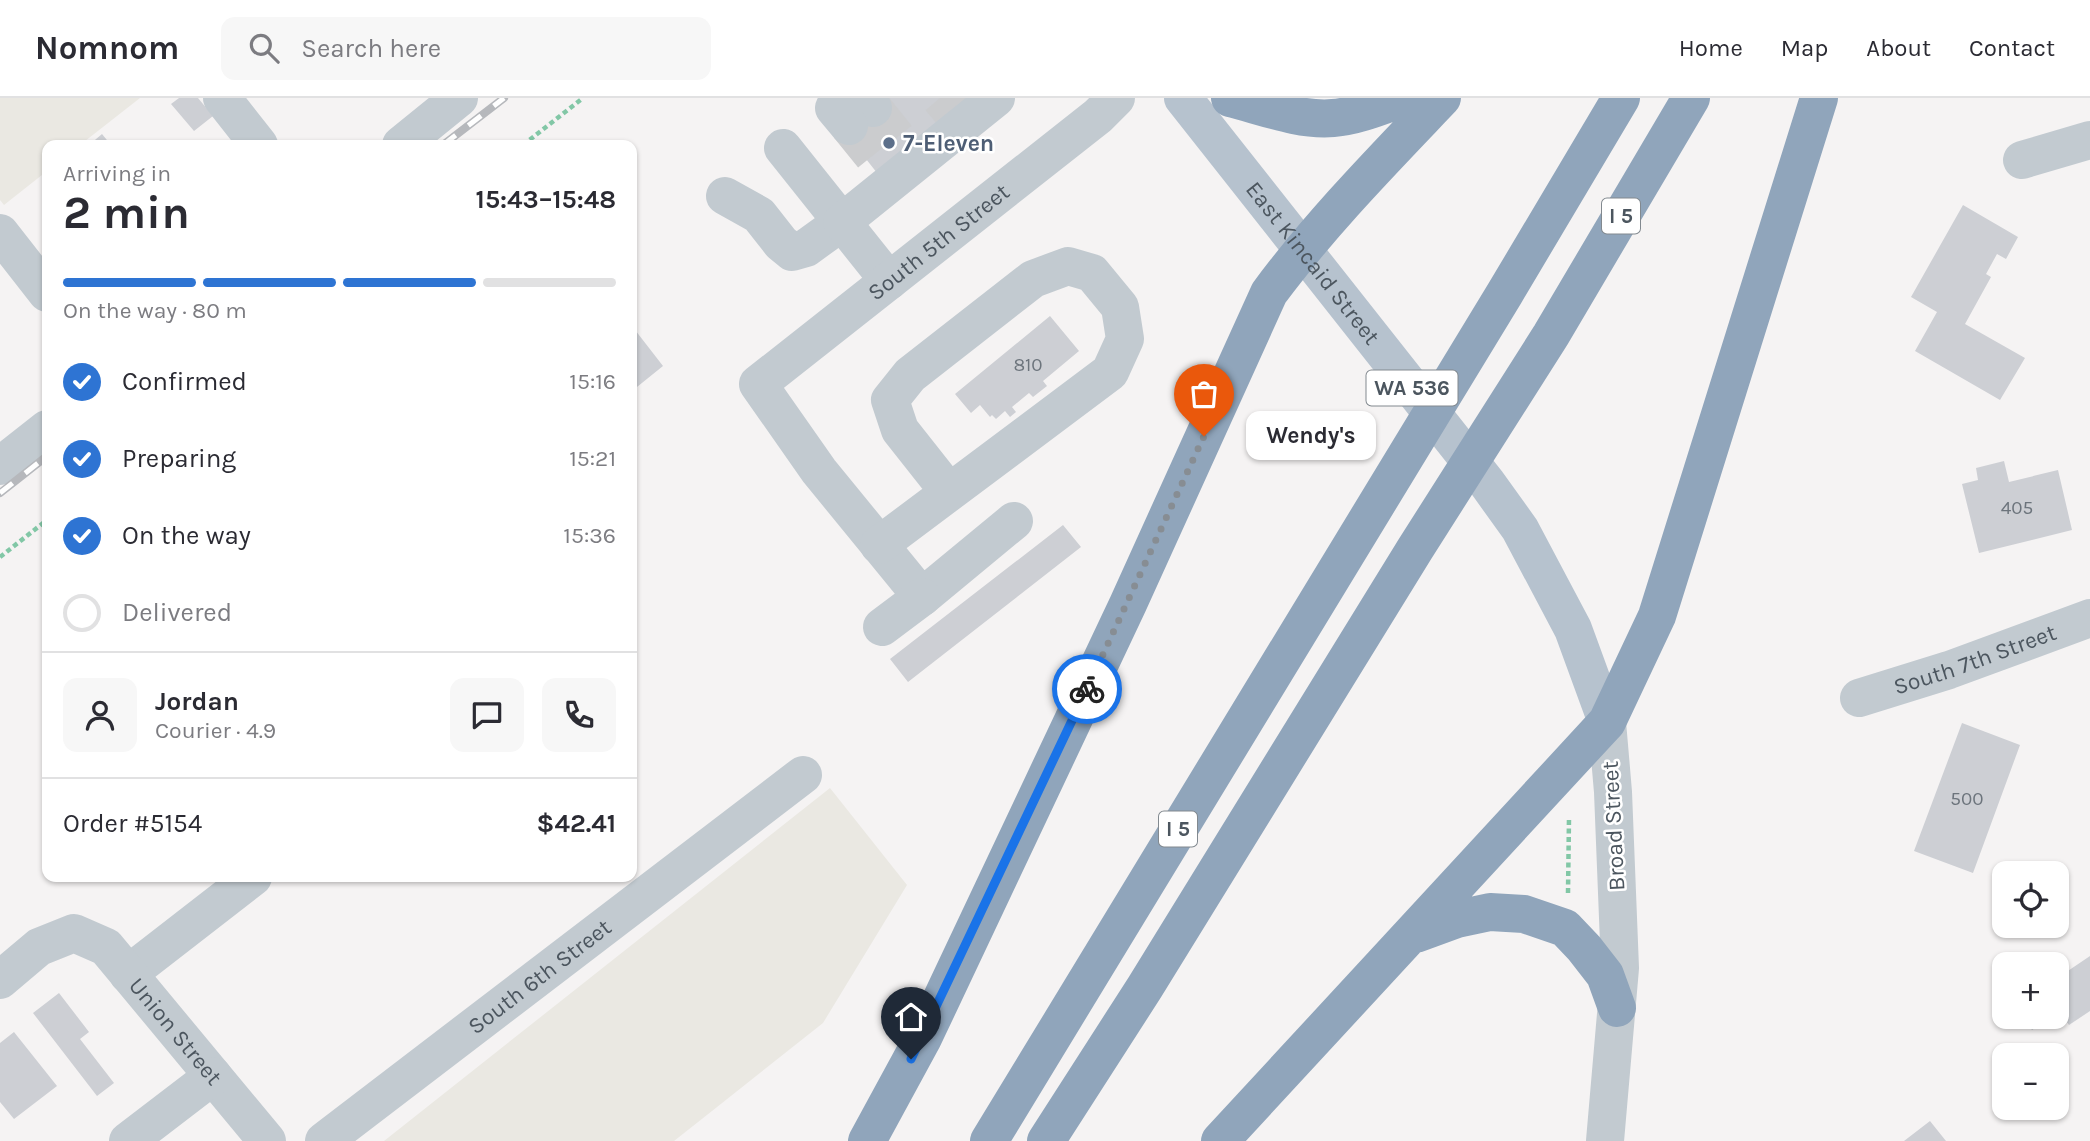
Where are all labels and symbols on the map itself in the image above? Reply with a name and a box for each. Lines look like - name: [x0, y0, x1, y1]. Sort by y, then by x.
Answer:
- place label: 7-Eleven: [903, 130, 994, 157]
- marker: 7-Eleven: [881, 135, 897, 151]
- street label: East Kincaid Street: [1240, 176, 1386, 350]
- street label: South 5th Street: [863, 178, 1015, 306]
- road number: I 5: [1602, 198, 1640, 234]
- house number: 810: [1013, 354, 1043, 376]
- pin: [1174, 364, 1234, 436]
- road number: WA 536: [1366, 370, 1458, 406]
- callout: Wendy's: [1246, 412, 1376, 460]
- house number: 405: [2001, 497, 2033, 519]
- street label: South 7th Street: [1890, 619, 2060, 700]
- courier: [1052, 654, 1122, 724]
- street label: Broad Street: [1597, 760, 1630, 892]
- house number: 500: [1950, 788, 1984, 810]
- road number: I 5: [1159, 812, 1197, 846]
- street label: South 6th Street: [463, 913, 617, 1040]
- street label: Union Street: [123, 972, 228, 1091]
- pin: [881, 987, 941, 1059]

